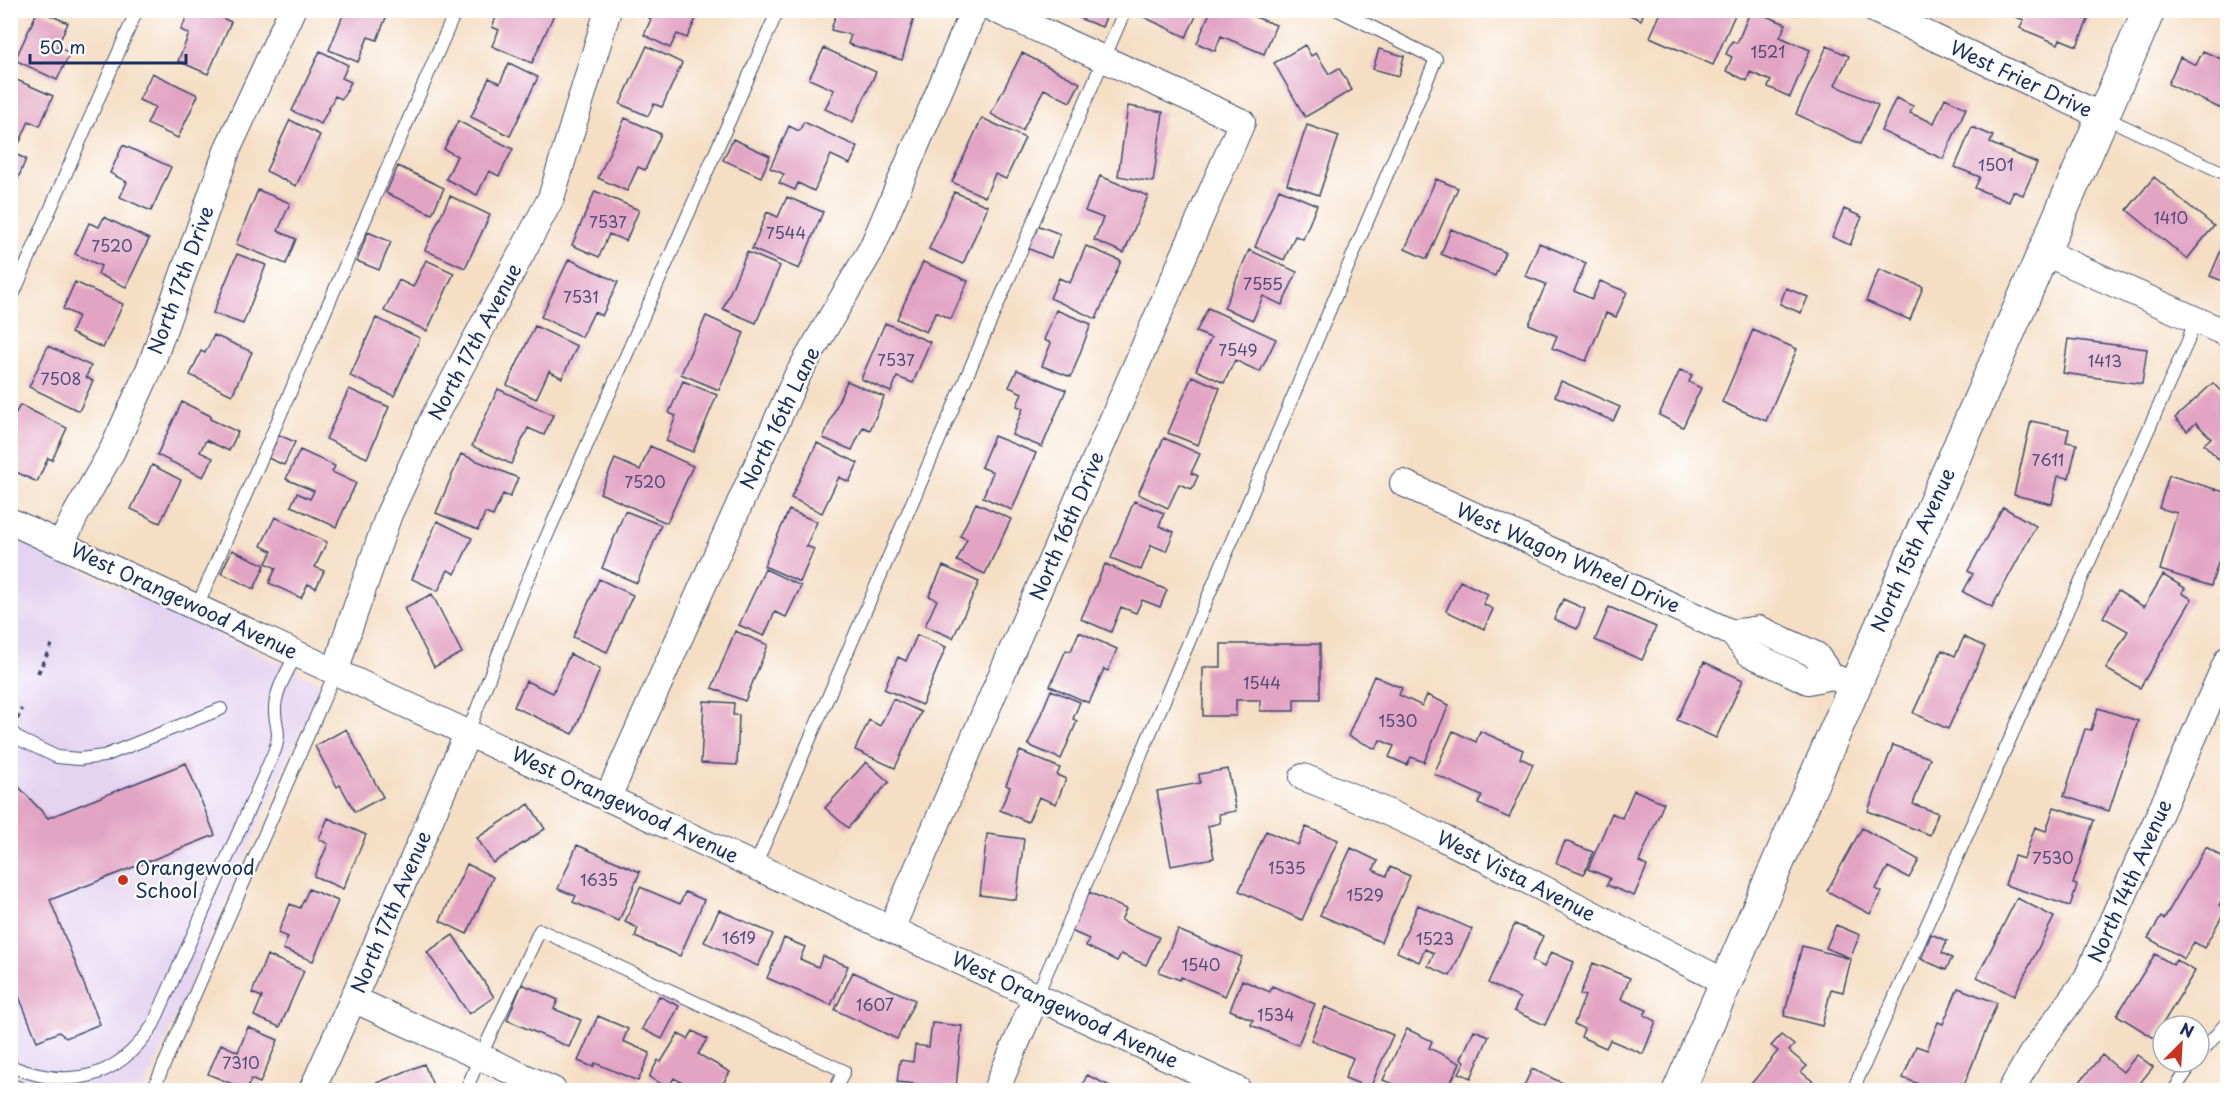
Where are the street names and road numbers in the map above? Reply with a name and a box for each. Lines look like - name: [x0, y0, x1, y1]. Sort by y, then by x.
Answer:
- street label: West Frier Drive: [1945, 32, 2098, 124]
- street label: North 17th Drive: [139, 201, 221, 358]
- street label: North 17th Avenue: [420, 258, 528, 425]
- street label: North 16th Lane: [731, 341, 827, 494]
- street label: North 16th Drive: [1021, 447, 1111, 605]
- street label: North 15th Avenue: [1862, 463, 1962, 636]
- street label: West Wagon Wheel Drive: [1452, 494, 1685, 620]
- street label: West Orangewood Avenue: [66, 534, 303, 666]
- street label: West Orangewood Avenue: [507, 738, 744, 870]
- street label: North 14th Avenue: [2080, 794, 2179, 967]
- street label: West Vista Avenue: [1432, 822, 1601, 928]
- street label: North 17th Avenue: [342, 826, 438, 998]
- street label: West Orangewood Avenue: [947, 943, 1184, 1075]

